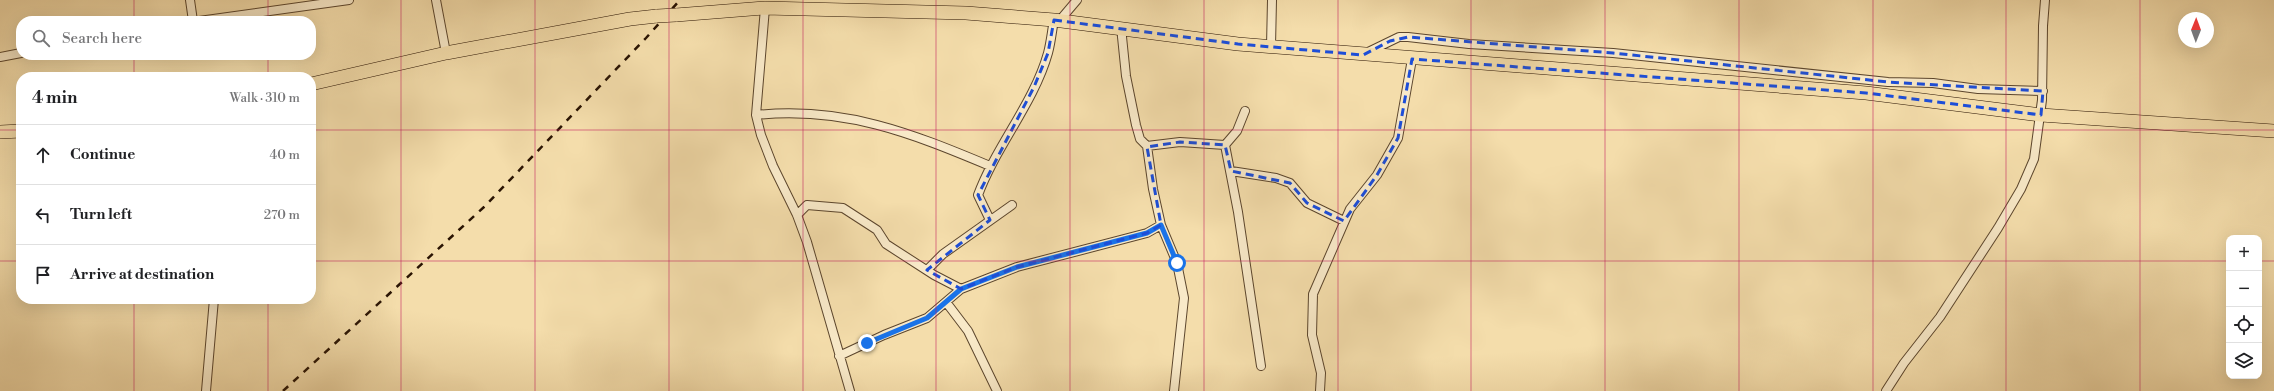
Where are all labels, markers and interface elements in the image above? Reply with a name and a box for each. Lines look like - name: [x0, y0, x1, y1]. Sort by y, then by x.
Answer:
- north arrow: [2178, 12, 2214, 48]
- search box: [16, 16, 316, 60]
- icon: search: [30, 27, 52, 49]
- text: Search here: [62, 29, 142, 48]
- text: 4 min: [32, 87, 77, 109]
- text: Walk · 310 m: [230, 90, 300, 106]
- icon: ahead: [32, 144, 54, 166]
- text: Continue: [70, 145, 135, 164]
- text: 40 m: [270, 147, 300, 163]
- icon: left: [32, 204, 54, 226]
- text: Turn left: [70, 205, 132, 224]
- text: 270 m: [264, 207, 300, 223]
- map controls: [2226, 235, 2262, 379]
- button: +: [2226, 235, 2262, 271]
- route start: [1168, 254, 1186, 272]
- icon: arrive: [32, 264, 54, 286]
- text: Arrive at destination: [70, 265, 214, 284]
- button: −: [2226, 271, 2262, 307]
- button: locate: [2226, 307, 2262, 343]
- route end: [858, 334, 876, 352]
- button: layers: [2226, 343, 2262, 379]

